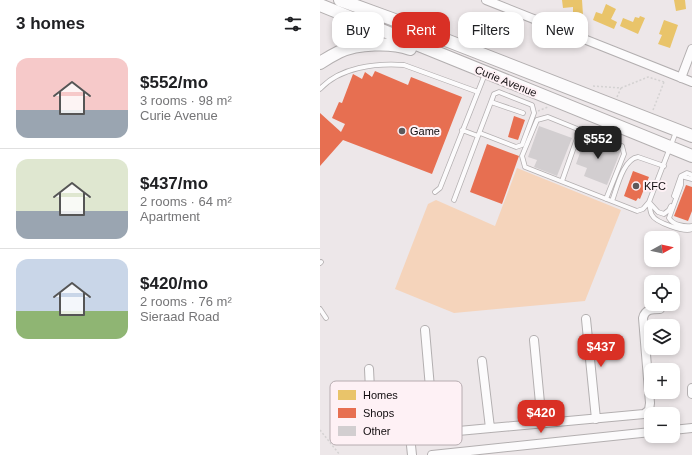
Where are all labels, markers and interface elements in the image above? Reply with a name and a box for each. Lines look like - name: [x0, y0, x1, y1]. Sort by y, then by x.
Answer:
- chip: Buy: [332, 12, 384, 48]
- chip: Rent: [392, 12, 450, 48]
- chip: Filters: [458, 12, 524, 48]
- chip: New: [532, 12, 588, 48]
- icon: filters: [282, 13, 304, 35]
- text: 3 homes: [16, 14, 85, 33]
- street label: Curie Avenue: [473, 63, 539, 99]
- text: $552/mo: [140, 73, 208, 92]
- icon: home: [48, 74, 96, 122]
- text: 3 rooms · 98 m²: [140, 93, 232, 108]
- text: Curie Avenue: [140, 108, 218, 123]
- place label: Game: [410, 125, 440, 137]
- marker: Game: [397, 126, 407, 136]
- pin: $552: [574, 126, 622, 160]
- text: $552: [584, 131, 612, 146]
- text: $437/mo: [140, 174, 208, 193]
- icon: home: [48, 175, 96, 223]
- place label: KFC: [644, 180, 666, 192]
- marker: KFC: [631, 181, 641, 191]
- text: 2 rooms · 64 m²: [140, 194, 232, 209]
- text: Apartment: [140, 209, 200, 224]
- north arrow: [644, 231, 680, 267]
- map controls: [644, 231, 680, 443]
- text: $420/mo: [140, 274, 208, 293]
- icon: home: [48, 275, 96, 323]
- button: locate: [644, 275, 680, 311]
- text: 2 rooms · 76 m²: [140, 294, 232, 309]
- text: Sieraad Road: [140, 309, 220, 324]
- button: layers: [644, 319, 680, 355]
- pin: $437: [577, 334, 625, 368]
- text: $437: [587, 339, 615, 354]
- button: +: [644, 363, 680, 399]
- legend: [330, 381, 462, 445]
- text: Homes: [363, 389, 398, 401]
- pin: $420: [517, 400, 565, 434]
- text: $420: [527, 405, 555, 420]
- text: Shops: [363, 407, 395, 419]
- button: −: [644, 407, 680, 443]
- text: Other: [363, 425, 391, 437]

